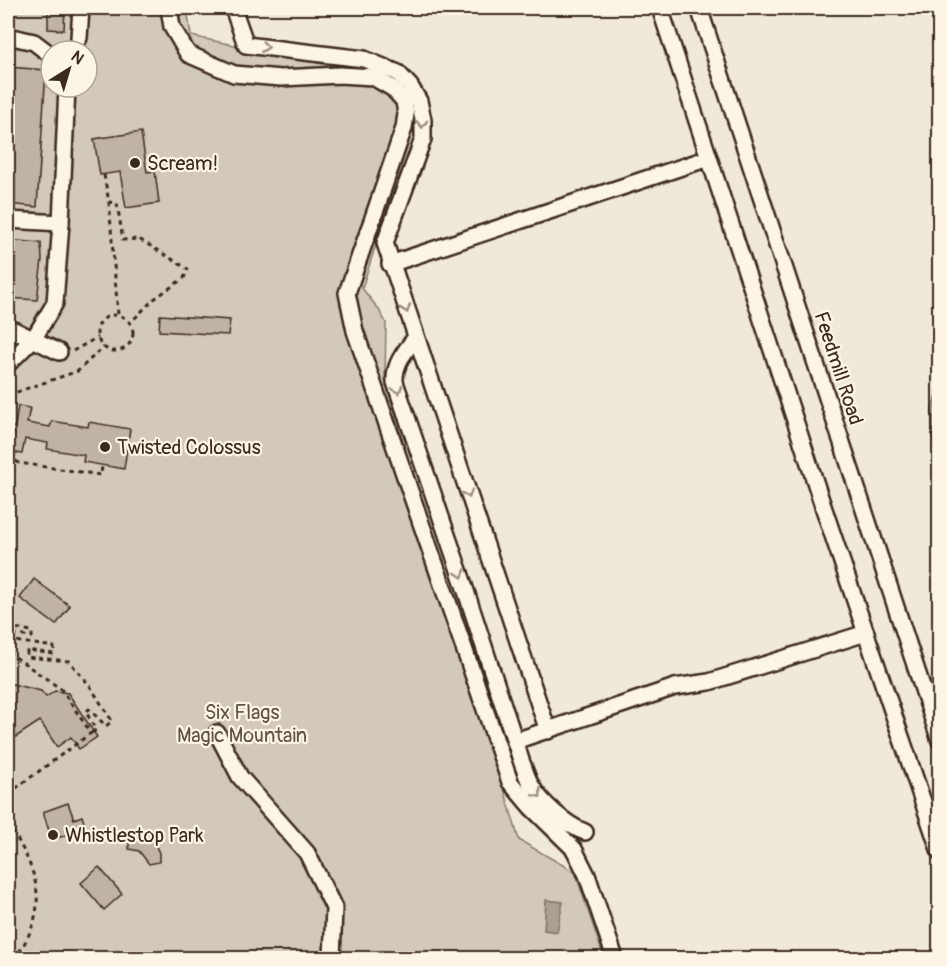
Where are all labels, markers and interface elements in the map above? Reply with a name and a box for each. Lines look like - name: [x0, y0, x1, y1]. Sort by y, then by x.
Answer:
- north arrow: [39, 39, 99, 99]
- one-way arrow: [261, 40, 270, 53]
- text: N: [67, 47, 88, 69]
- one-way arrow: [416, 120, 429, 129]
- place label: Scream!: [147, 151, 218, 176]
- marker: Scream!: [128, 156, 142, 170]
- one-way arrow: [398, 303, 411, 314]
- street label: Feedmill Road: [808, 308, 869, 428]
- one-way arrow: [391, 384, 403, 395]
- place label: Twisted Colossus: [117, 435, 261, 460]
- marker: Twisted Colossus: [98, 440, 112, 454]
- one-way arrow: [461, 488, 473, 499]
- one-way arrow: [453, 569, 466, 579]
- park label: Six Flags Magic Mountain: [177, 700, 307, 748]
- one-way arrow: [531, 787, 542, 798]
- place label: Whistlestop Park: [65, 823, 204, 848]
- marker: Whistlestop Park: [46, 828, 60, 842]

